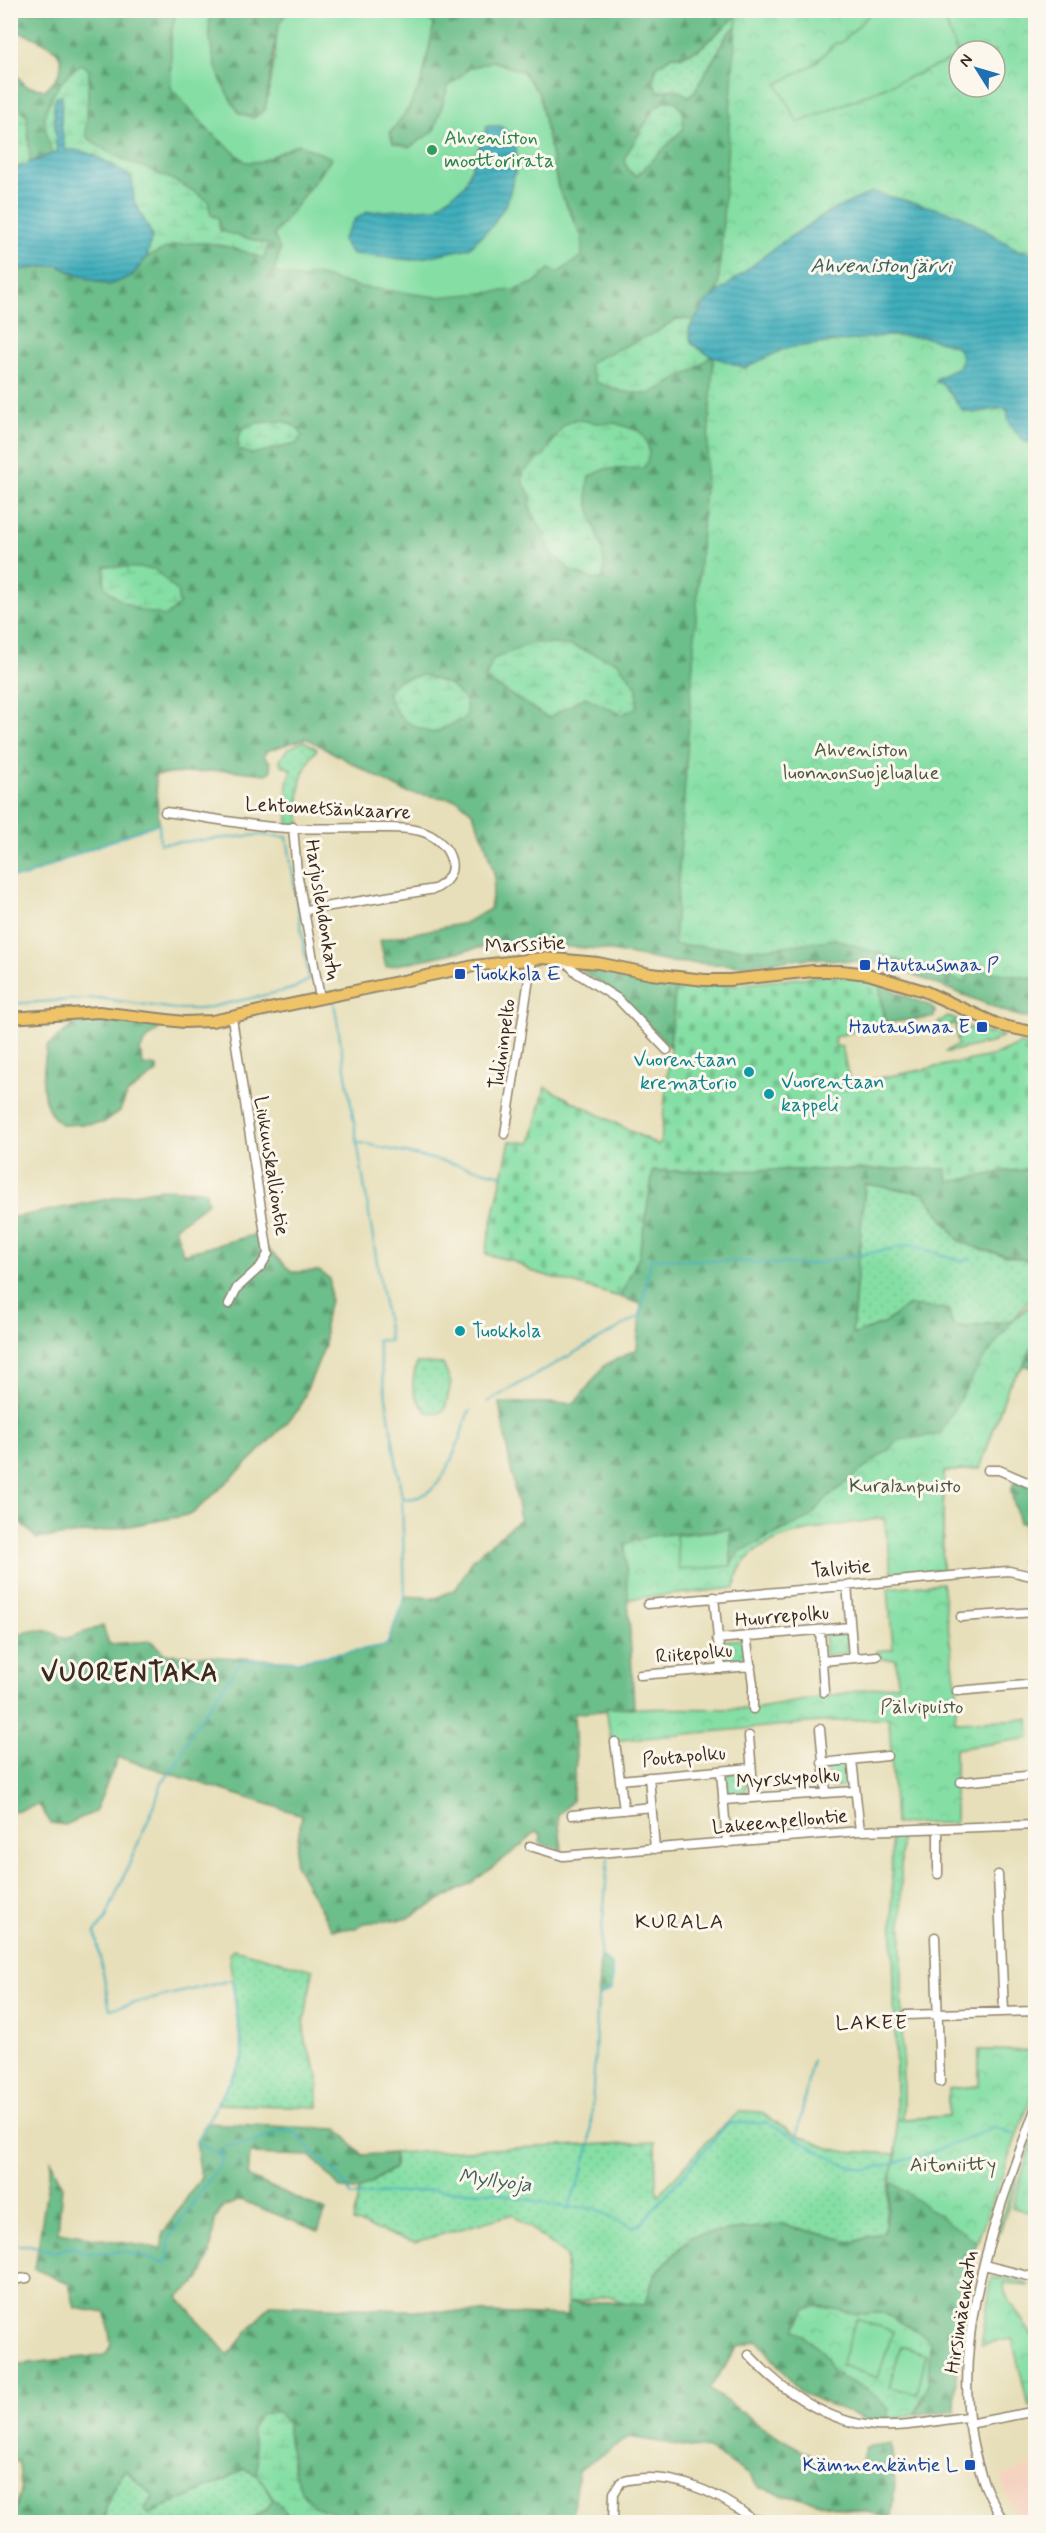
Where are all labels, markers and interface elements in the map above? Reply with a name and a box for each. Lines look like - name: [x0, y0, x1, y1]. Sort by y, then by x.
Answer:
- north arrow: [947, 39, 1007, 99]
- text: N: [955, 50, 978, 71]
- place label: Ahveniston moottorirata: [444, 125, 554, 175]
- marker: Ahveniston moottorirata: [425, 143, 439, 157]
- water label: Ahvenistonjärvi: [810, 252, 954, 280]
- park label: Ahveniston luonnonsuojelualue: [783, 737, 939, 787]
- street label: Lehtometsänkaarre: [244, 791, 412, 827]
- street label: Harjuslehdonkatu: [298, 838, 346, 982]
- street label: Marssitie: [484, 929, 566, 961]
- place label: Hautausmaa P: [877, 952, 999, 979]
- marker: Hautausmaa P: [858, 958, 872, 972]
- place label: Tuokkola E: [472, 961, 561, 988]
- marker: Tuokkola E: [453, 967, 467, 981]
- street label: Tulininpelto: [483, 997, 523, 1091]
- place label: Hautausmaa E: [849, 1014, 970, 1041]
- marker: Hautausmaa E: [975, 1020, 989, 1034]
- place label: Vuorentaan krematorio: [633, 1047, 737, 1097]
- marker: Vuorentaan krematorio: [742, 1065, 756, 1079]
- place label: Vuorentaan kappeli: [781, 1069, 885, 1119]
- marker: Vuorentaan kappeli: [762, 1087, 776, 1101]
- street label: Liukuuskalliontie: [247, 1094, 295, 1238]
- place label: Tuokkola: [472, 1318, 541, 1345]
- marker: Tuokkola: [453, 1324, 467, 1338]
- park label: Kuralanpuisto: [849, 1473, 961, 1500]
- street label: Talvitie: [810, 1553, 872, 1585]
- street label: Huurrepolku: [734, 1599, 830, 1635]
- street label: Riitepolku: [654, 1637, 734, 1671]
- district label: VUORENTAKA: [41, 1657, 219, 1691]
- park label: Pälvipuisto: [880, 1694, 964, 1721]
- street label: Poutapolku: [641, 1740, 727, 1774]
- street label: Myrskypolku: [735, 1762, 841, 1796]
- street label: Lakeenpellontie: [711, 1803, 849, 1841]
- district label: KURALA: [635, 1908, 725, 1936]
- district label: LAKEE: [836, 2009, 908, 2037]
- park label: Aitoniitty: [910, 2152, 996, 2179]
- water label: Myllyoja: [457, 2163, 533, 2199]
- street label: Hirsimäenkatu: [939, 2249, 985, 2375]
- place label: Kämmenkäntie L: [803, 2452, 959, 2479]
- marker: Kämmenkäntie L: [963, 2458, 977, 2472]

